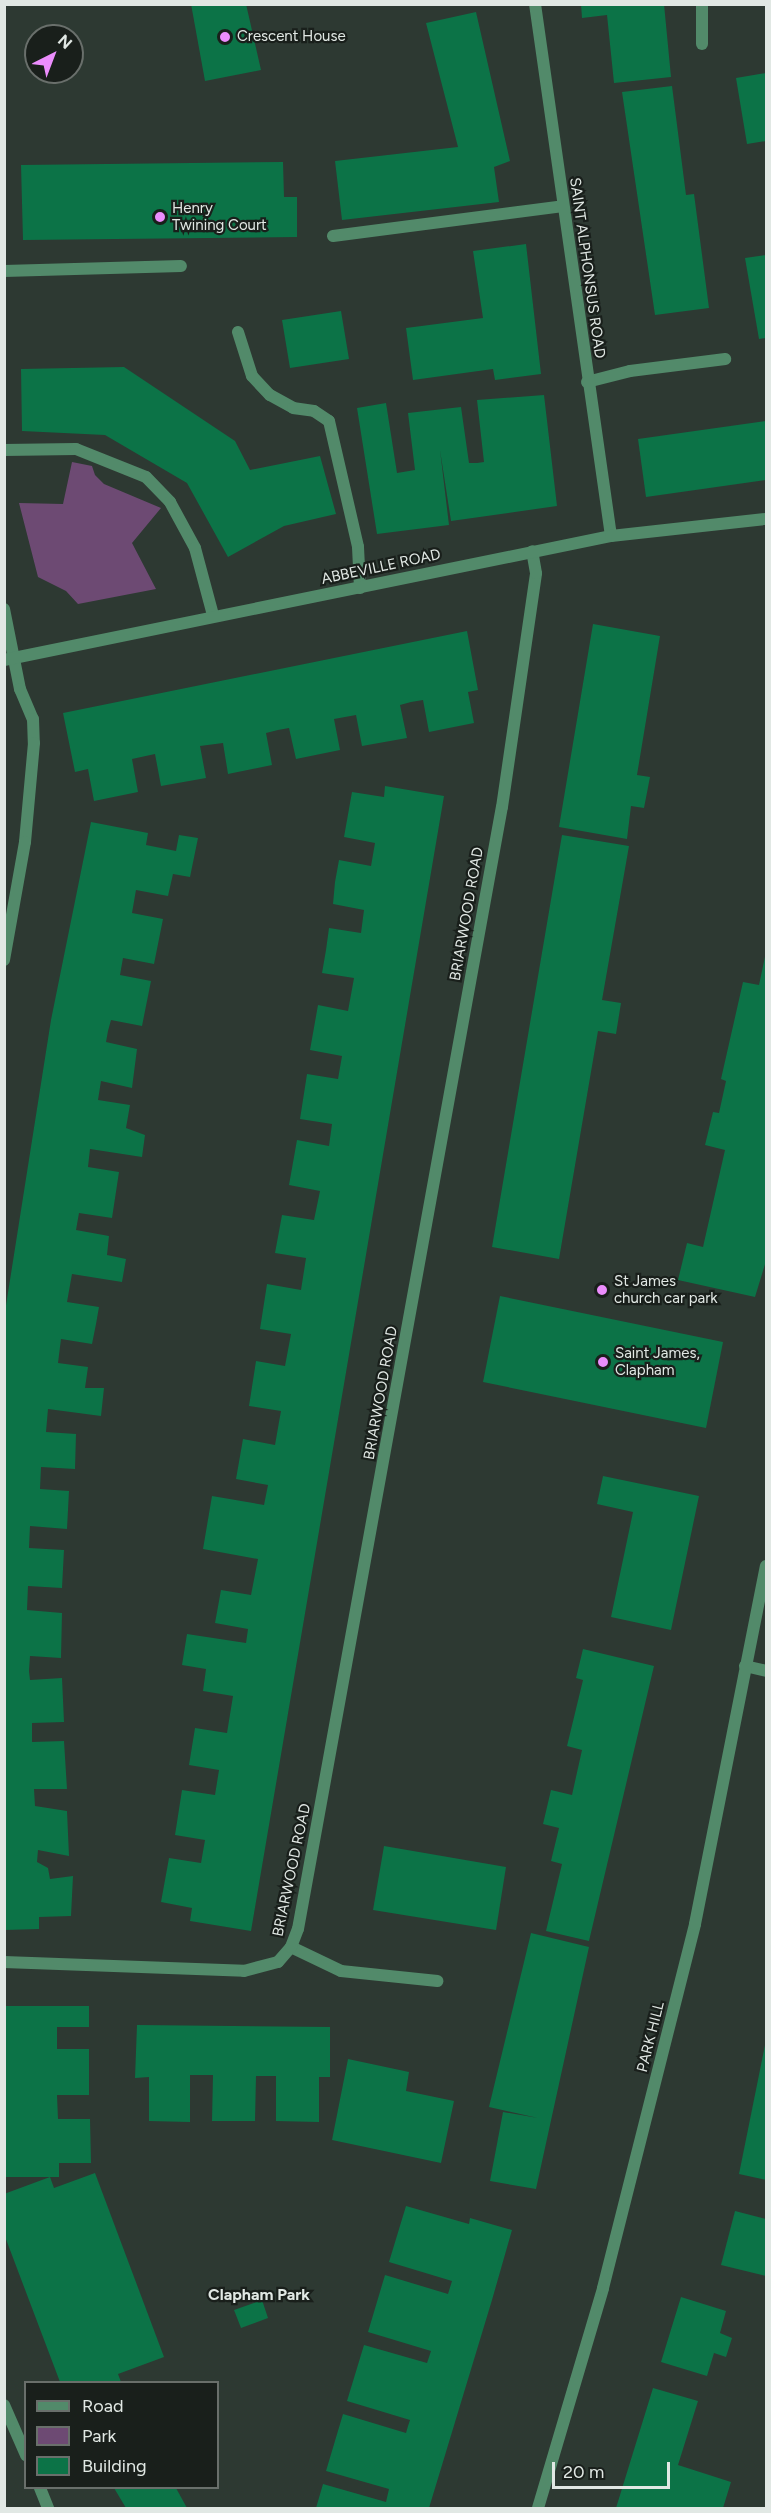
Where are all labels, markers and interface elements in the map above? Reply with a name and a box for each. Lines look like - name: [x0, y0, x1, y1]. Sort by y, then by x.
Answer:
- north arrow: [24, 24, 84, 84]
- place label: Crescent House: [237, 28, 346, 46]
- marker: Crescent House: [218, 30, 232, 44]
- text: N: [54, 31, 76, 53]
- street label: SAINT ALPHONSUS ROAD: [565, 176, 609, 360]
- place label: Henry Twining Court: [172, 199, 267, 234]
- marker: Henry Twining Court: [153, 210, 167, 224]
- street label: ABBEVILLE ROAD: [320, 546, 442, 588]
- street label: BRIARWOOD ROAD: [446, 846, 488, 982]
- place label: St James church car park: [614, 1272, 718, 1307]
- marker: St James church car park: [595, 1283, 609, 1297]
- street label: BRIARWOOD ROAD: [360, 1325, 402, 1461]
- place label: Saint James, Clapham: [615, 1344, 700, 1379]
- marker: Saint James, Clapham: [596, 1355, 610, 1369]
- street label: BRIARWOOD ROAD: [269, 1802, 315, 1938]
- street label: PARK HILL: [634, 2000, 668, 2074]
- district label: Clapham Park: [208, 2285, 310, 2305]
- legend: [24, 2381, 219, 2489]
- text: Road: [82, 2395, 123, 2417]
- text: Park: [82, 2425, 116, 2447]
- scale bar: [555, 2450, 674, 2488]
- text: Building: [82, 2455, 147, 2477]
- text: 20 m: [563, 2461, 604, 2483]

